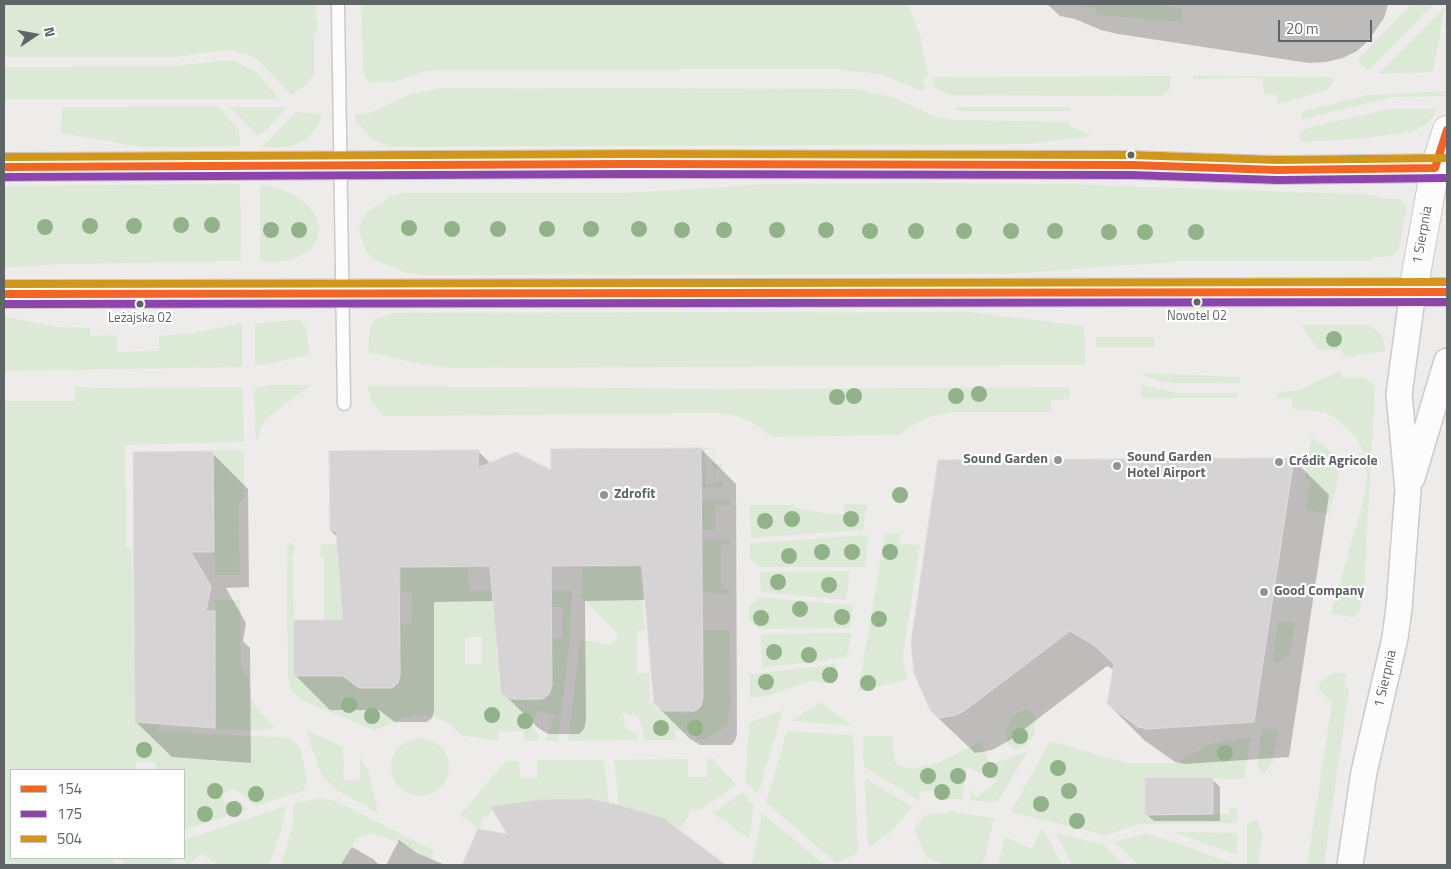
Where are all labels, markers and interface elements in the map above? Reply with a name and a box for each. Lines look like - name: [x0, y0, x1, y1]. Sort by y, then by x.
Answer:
- north arrow: [10, 10, 60, 60]
- scale bar: [1281, 10, 1375, 42]
- text: 20 m: [1286, 17, 1319, 40]
- text: N: [39, 25, 61, 39]
- unlabelled marker: [1126, 150, 1136, 160]
- street label: 1 Sierpnia: [1410, 205, 1436, 265]
- marker: Novotel 02: [1192, 297, 1202, 307]
- marker: Leżajska 02: [135, 299, 145, 309]
- place label: Novotel 02: [1167, 309, 1227, 325]
- place label: Leżajska 02: [108, 311, 172, 327]
- place label: Sound Garden Hotel Airport: [1127, 450, 1212, 482]
- place label: Sound Garden: [963, 452, 1048, 468]
- marker: Sound Garden: [1052, 454, 1064, 466]
- place label: Crédit Agricole: [1289, 454, 1378, 470]
- marker: Crédit Agricole: [1273, 456, 1285, 468]
- marker: Sound Garden Hotel Airport: [1111, 460, 1123, 472]
- place label: Zdrofit: [614, 487, 655, 503]
- marker: Zdrofit: [598, 489, 610, 501]
- place label: Good Company: [1274, 584, 1364, 600]
- marker: Good Company: [1258, 586, 1270, 598]
- street label: 1 Sierpnia: [1371, 649, 1401, 709]
- legend: [10, 769, 185, 859]
- text: 154: [57, 777, 82, 800]
- text: 175: [57, 802, 82, 825]
- text: 504: [57, 827, 82, 850]

